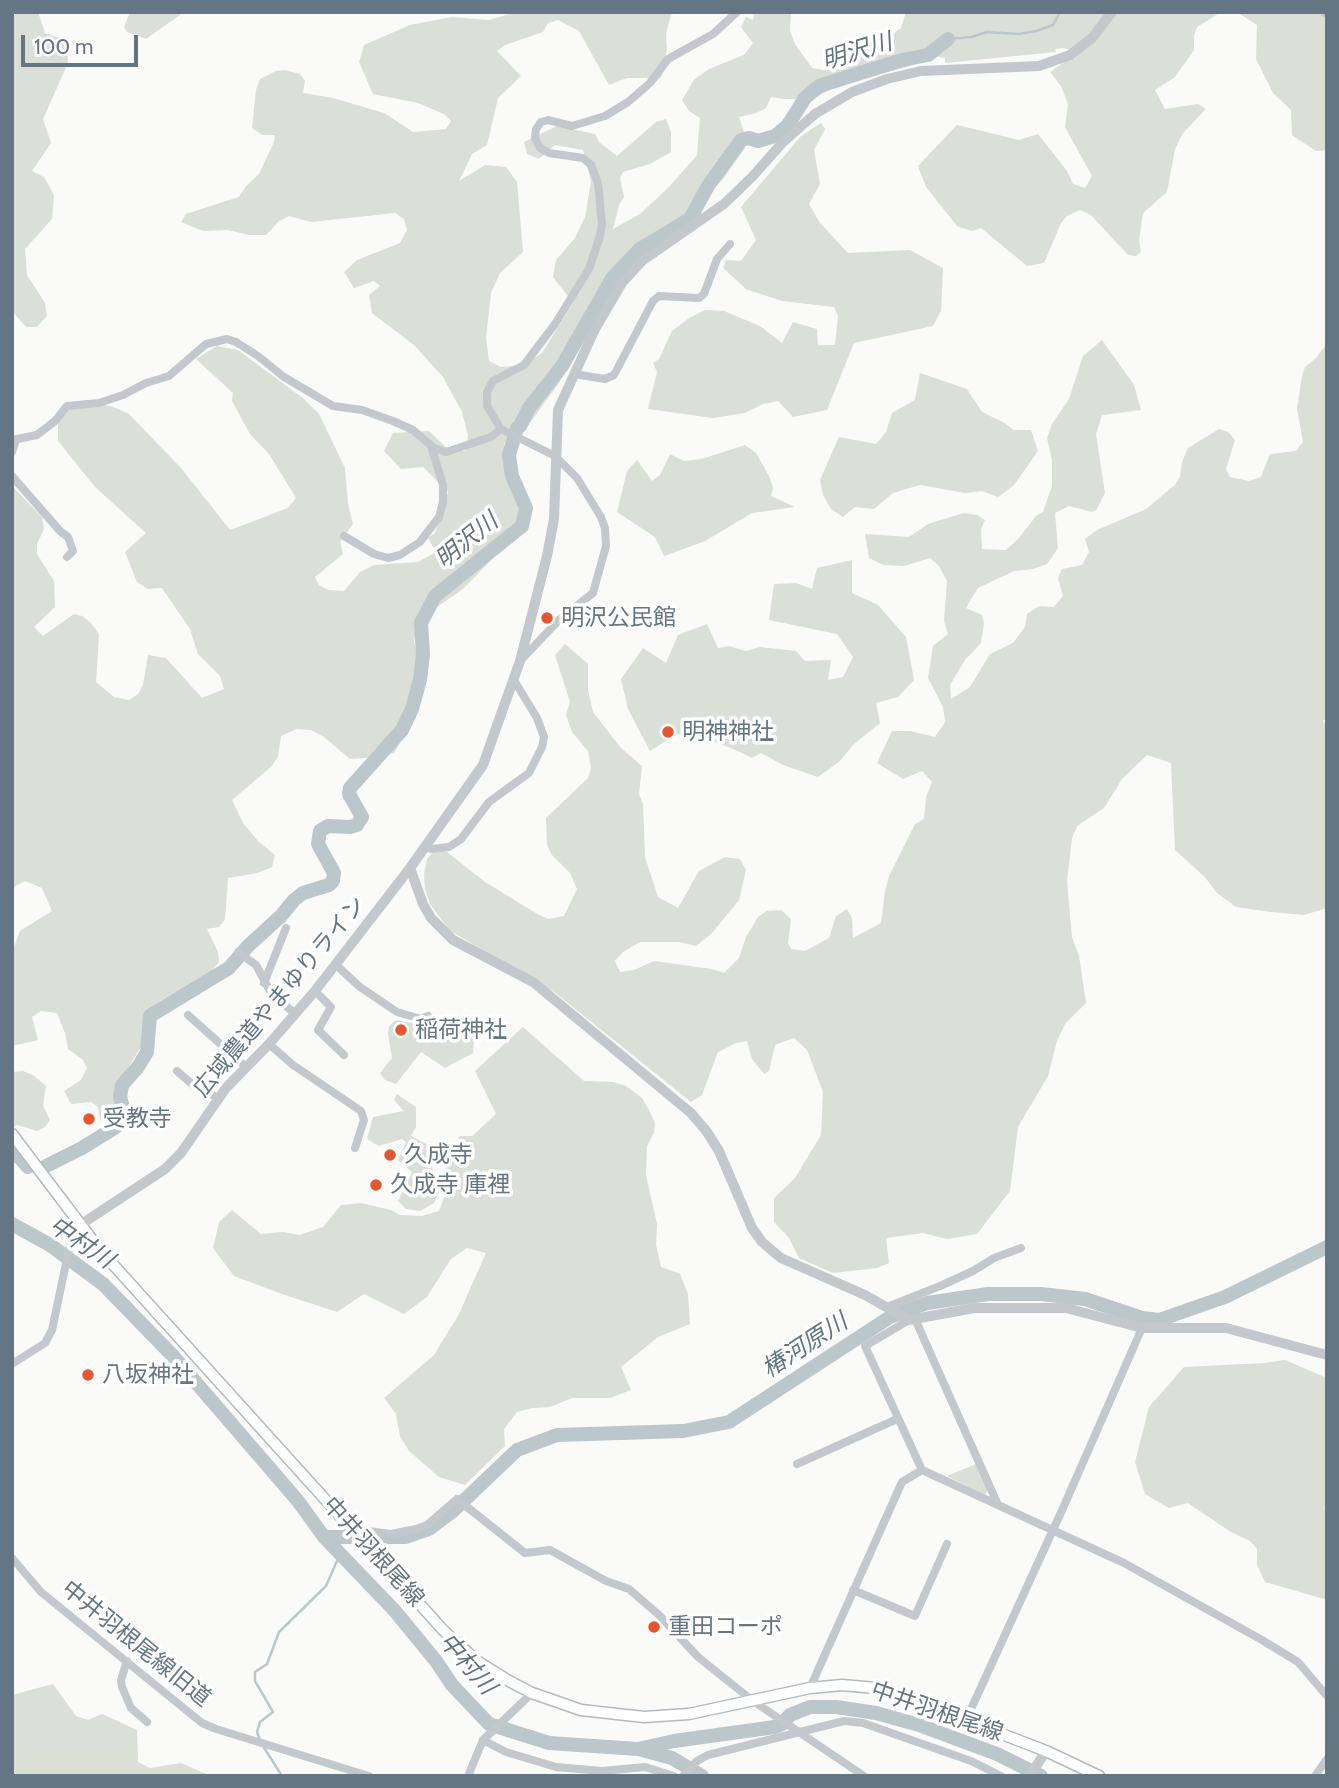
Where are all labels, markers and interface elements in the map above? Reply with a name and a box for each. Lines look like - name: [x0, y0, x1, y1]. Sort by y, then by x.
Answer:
- scale bar: [24, 21, 142, 65]
- water label: 明沢川: [818, 28, 896, 76]
- text: 100 m: [34, 34, 93, 59]
- water label: 明沢川: [430, 507, 504, 575]
- place label: 明沢公民館: [561, 604, 676, 632]
- marker: 明沢公民館: [539, 610, 555, 626]
- place label: 明神神社: [682, 718, 774, 746]
- marker: 明神神社: [660, 724, 676, 740]
- street label: 広域農道やまゆりライン: [188, 891, 372, 1103]
- place label: 稲荷神社: [415, 1016, 507, 1044]
- marker: 稲荷神社: [393, 1022, 409, 1038]
- place label: 受教寺: [103, 1105, 172, 1133]
- marker: 受教寺: [81, 1111, 97, 1127]
- place label: 久成寺: [404, 1141, 473, 1169]
- marker: 久成寺: [382, 1147, 398, 1163]
- place label: 久成寺 庫裡: [390, 1171, 510, 1199]
- marker: 久成寺 庫裡: [368, 1177, 384, 1193]
- water label: 中村川: [43, 1211, 119, 1275]
- water label: 椿河原川: [757, 1308, 853, 1384]
- place label: 八坂神社: [102, 1361, 194, 1389]
- marker: 八坂神社: [80, 1367, 96, 1383]
- street label: 中井羽根尾線: [317, 1491, 429, 1613]
- street label: 中井羽根尾線旧道: [56, 1575, 216, 1713]
- place label: 重田コーポ: [668, 1613, 783, 1641]
- marker: 重田コーポ: [646, 1619, 662, 1635]
- water label: 中村川: [433, 1627, 501, 1701]
- street label: 中井羽根尾線: [867, 1676, 1007, 1748]

